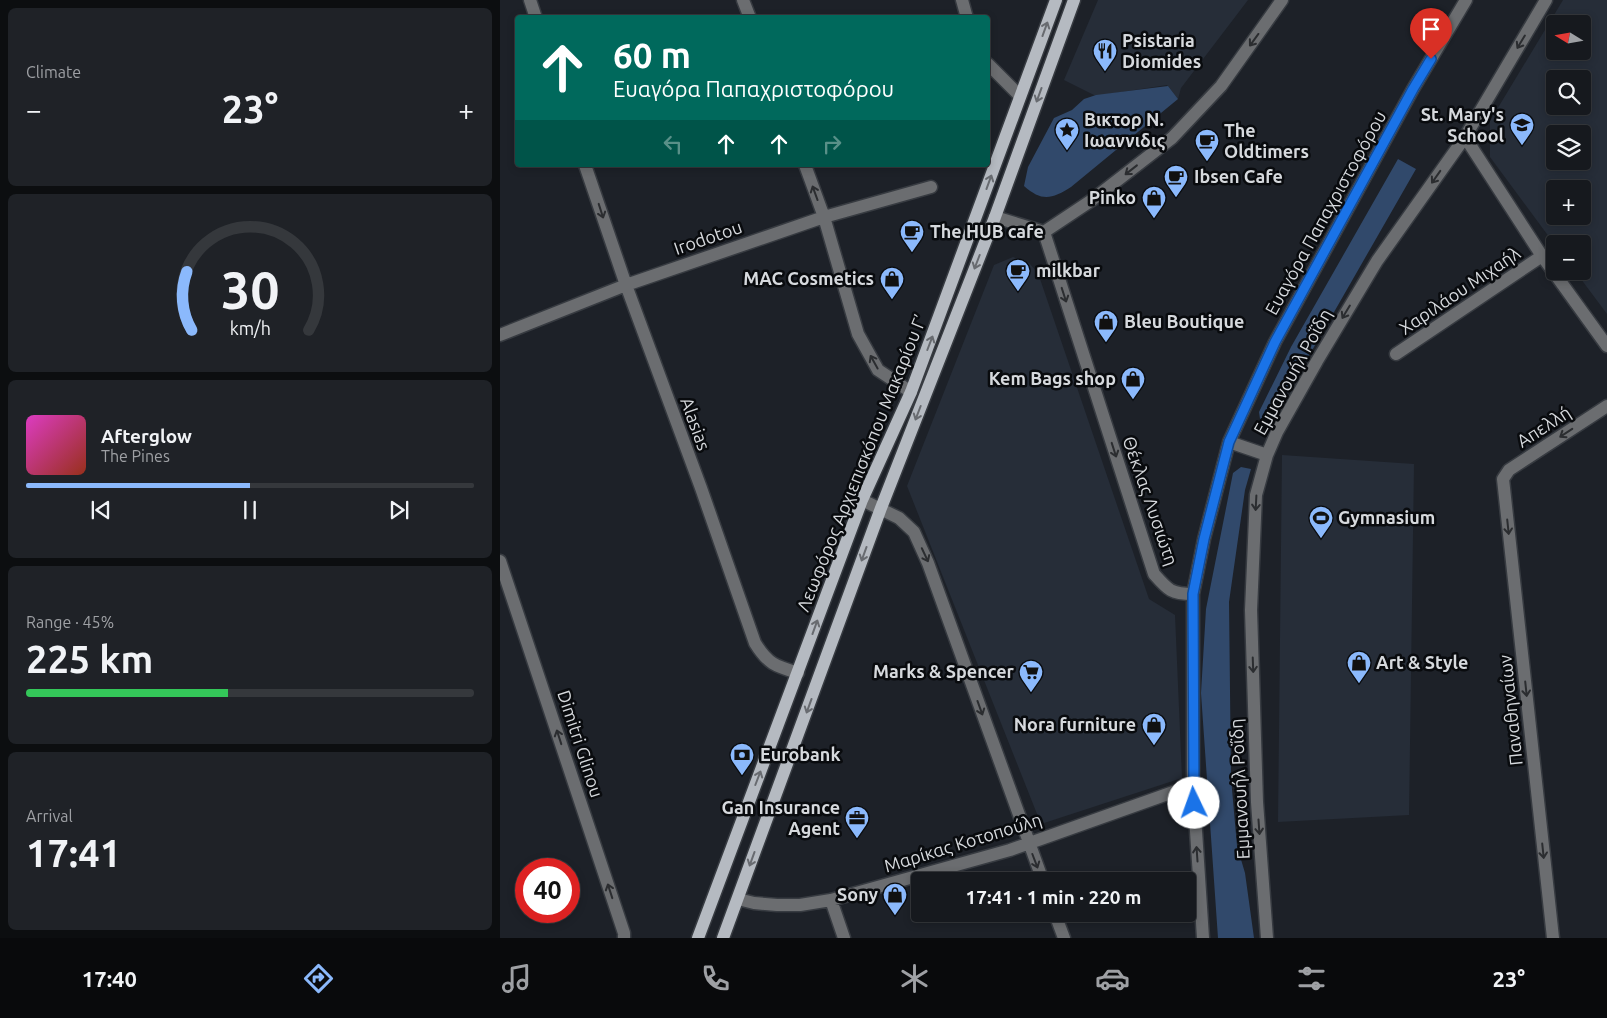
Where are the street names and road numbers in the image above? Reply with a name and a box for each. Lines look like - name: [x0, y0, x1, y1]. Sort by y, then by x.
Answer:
- street label: Ευαγόρα Παπαχριστοφόρου: [1261, 107, 1390, 318]
- street label: Irodotou: [671, 216, 744, 258]
- street label: Χαριλάου Μιχαήλ: [1395, 242, 1524, 338]
- street label: Εμμανουήλ Ροΐδη: [1249, 305, 1335, 438]
- street label: Λεωφόρος Αρχιεπισκόπου Μακαρίου Γ’: [792, 311, 931, 614]
- street label: Alasias: [677, 394, 715, 453]
- street label: Απελλή: [1513, 401, 1574, 451]
- street label: Θέκλας Λυσιώτη: [1119, 434, 1182, 568]
- street label: Παναθηναίων: [1494, 653, 1526, 767]
- street label: Dimitri Glinou: [554, 688, 608, 800]
- street label: Εμμανουήλ Ροΐδη: [1225, 718, 1253, 860]
- street label: Μαρίκας Κοτοπούλη: [882, 809, 1044, 876]

